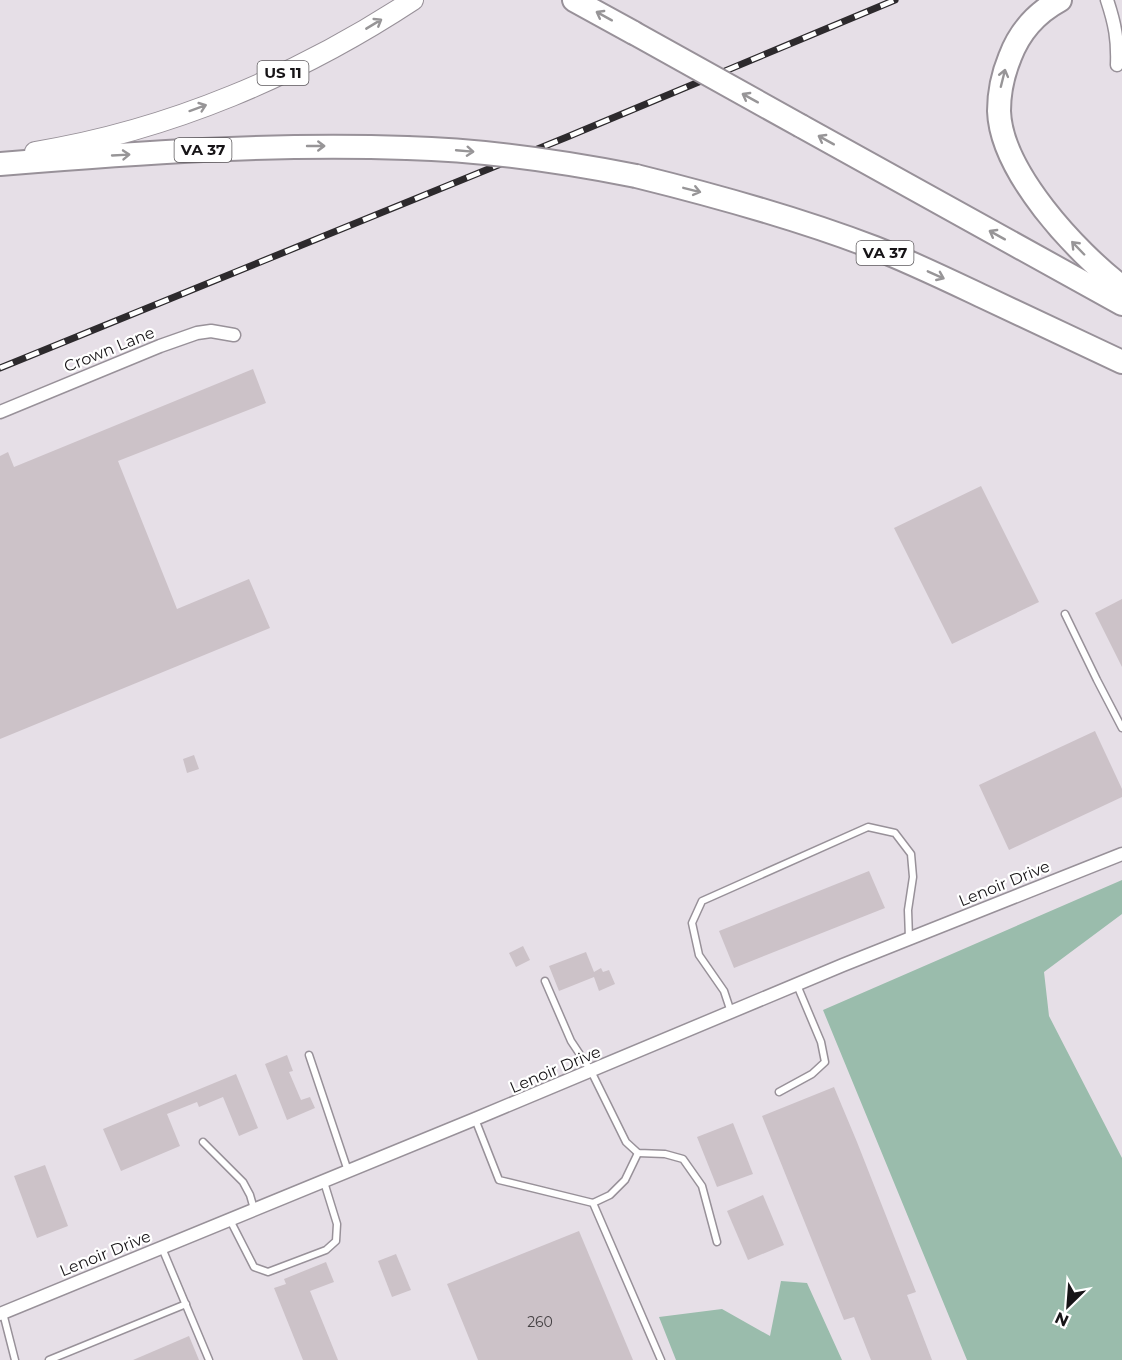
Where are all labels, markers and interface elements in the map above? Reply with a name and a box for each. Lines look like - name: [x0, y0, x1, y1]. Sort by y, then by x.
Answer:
- one-way arrow: [596, 10, 613, 22]
- one-way arrow: [365, 18, 382, 30]
- road number: US 11: [258, 61, 308, 85]
- one-way arrow: [998, 69, 1010, 88]
- one-way arrow: [742, 92, 760, 103]
- one-way arrow: [188, 102, 207, 113]
- one-way arrow: [818, 134, 836, 145]
- road number: VA 37: [174, 138, 232, 162]
- one-way arrow: [305, 140, 325, 152]
- one-way arrow: [455, 146, 475, 157]
- one-way arrow: [111, 149, 131, 160]
- one-way arrow: [683, 184, 702, 196]
- one-way arrow: [989, 229, 1006, 241]
- road number: VA 37: [856, 241, 914, 265]
- one-way arrow: [1071, 241, 1086, 256]
- one-way arrow: [926, 269, 944, 281]
- street label: Crown Lane: [61, 323, 157, 376]
- street label: Lenoir Drive: [956, 857, 1053, 910]
- street label: Lenoir Drive: [507, 1042, 603, 1097]
- street label: Lenoir Drive: [57, 1227, 154, 1280]
- north arrow: [1038, 1276, 1098, 1336]
- text: N: [1052, 1308, 1072, 1330]
- house number: 260: [527, 1313, 553, 1331]

